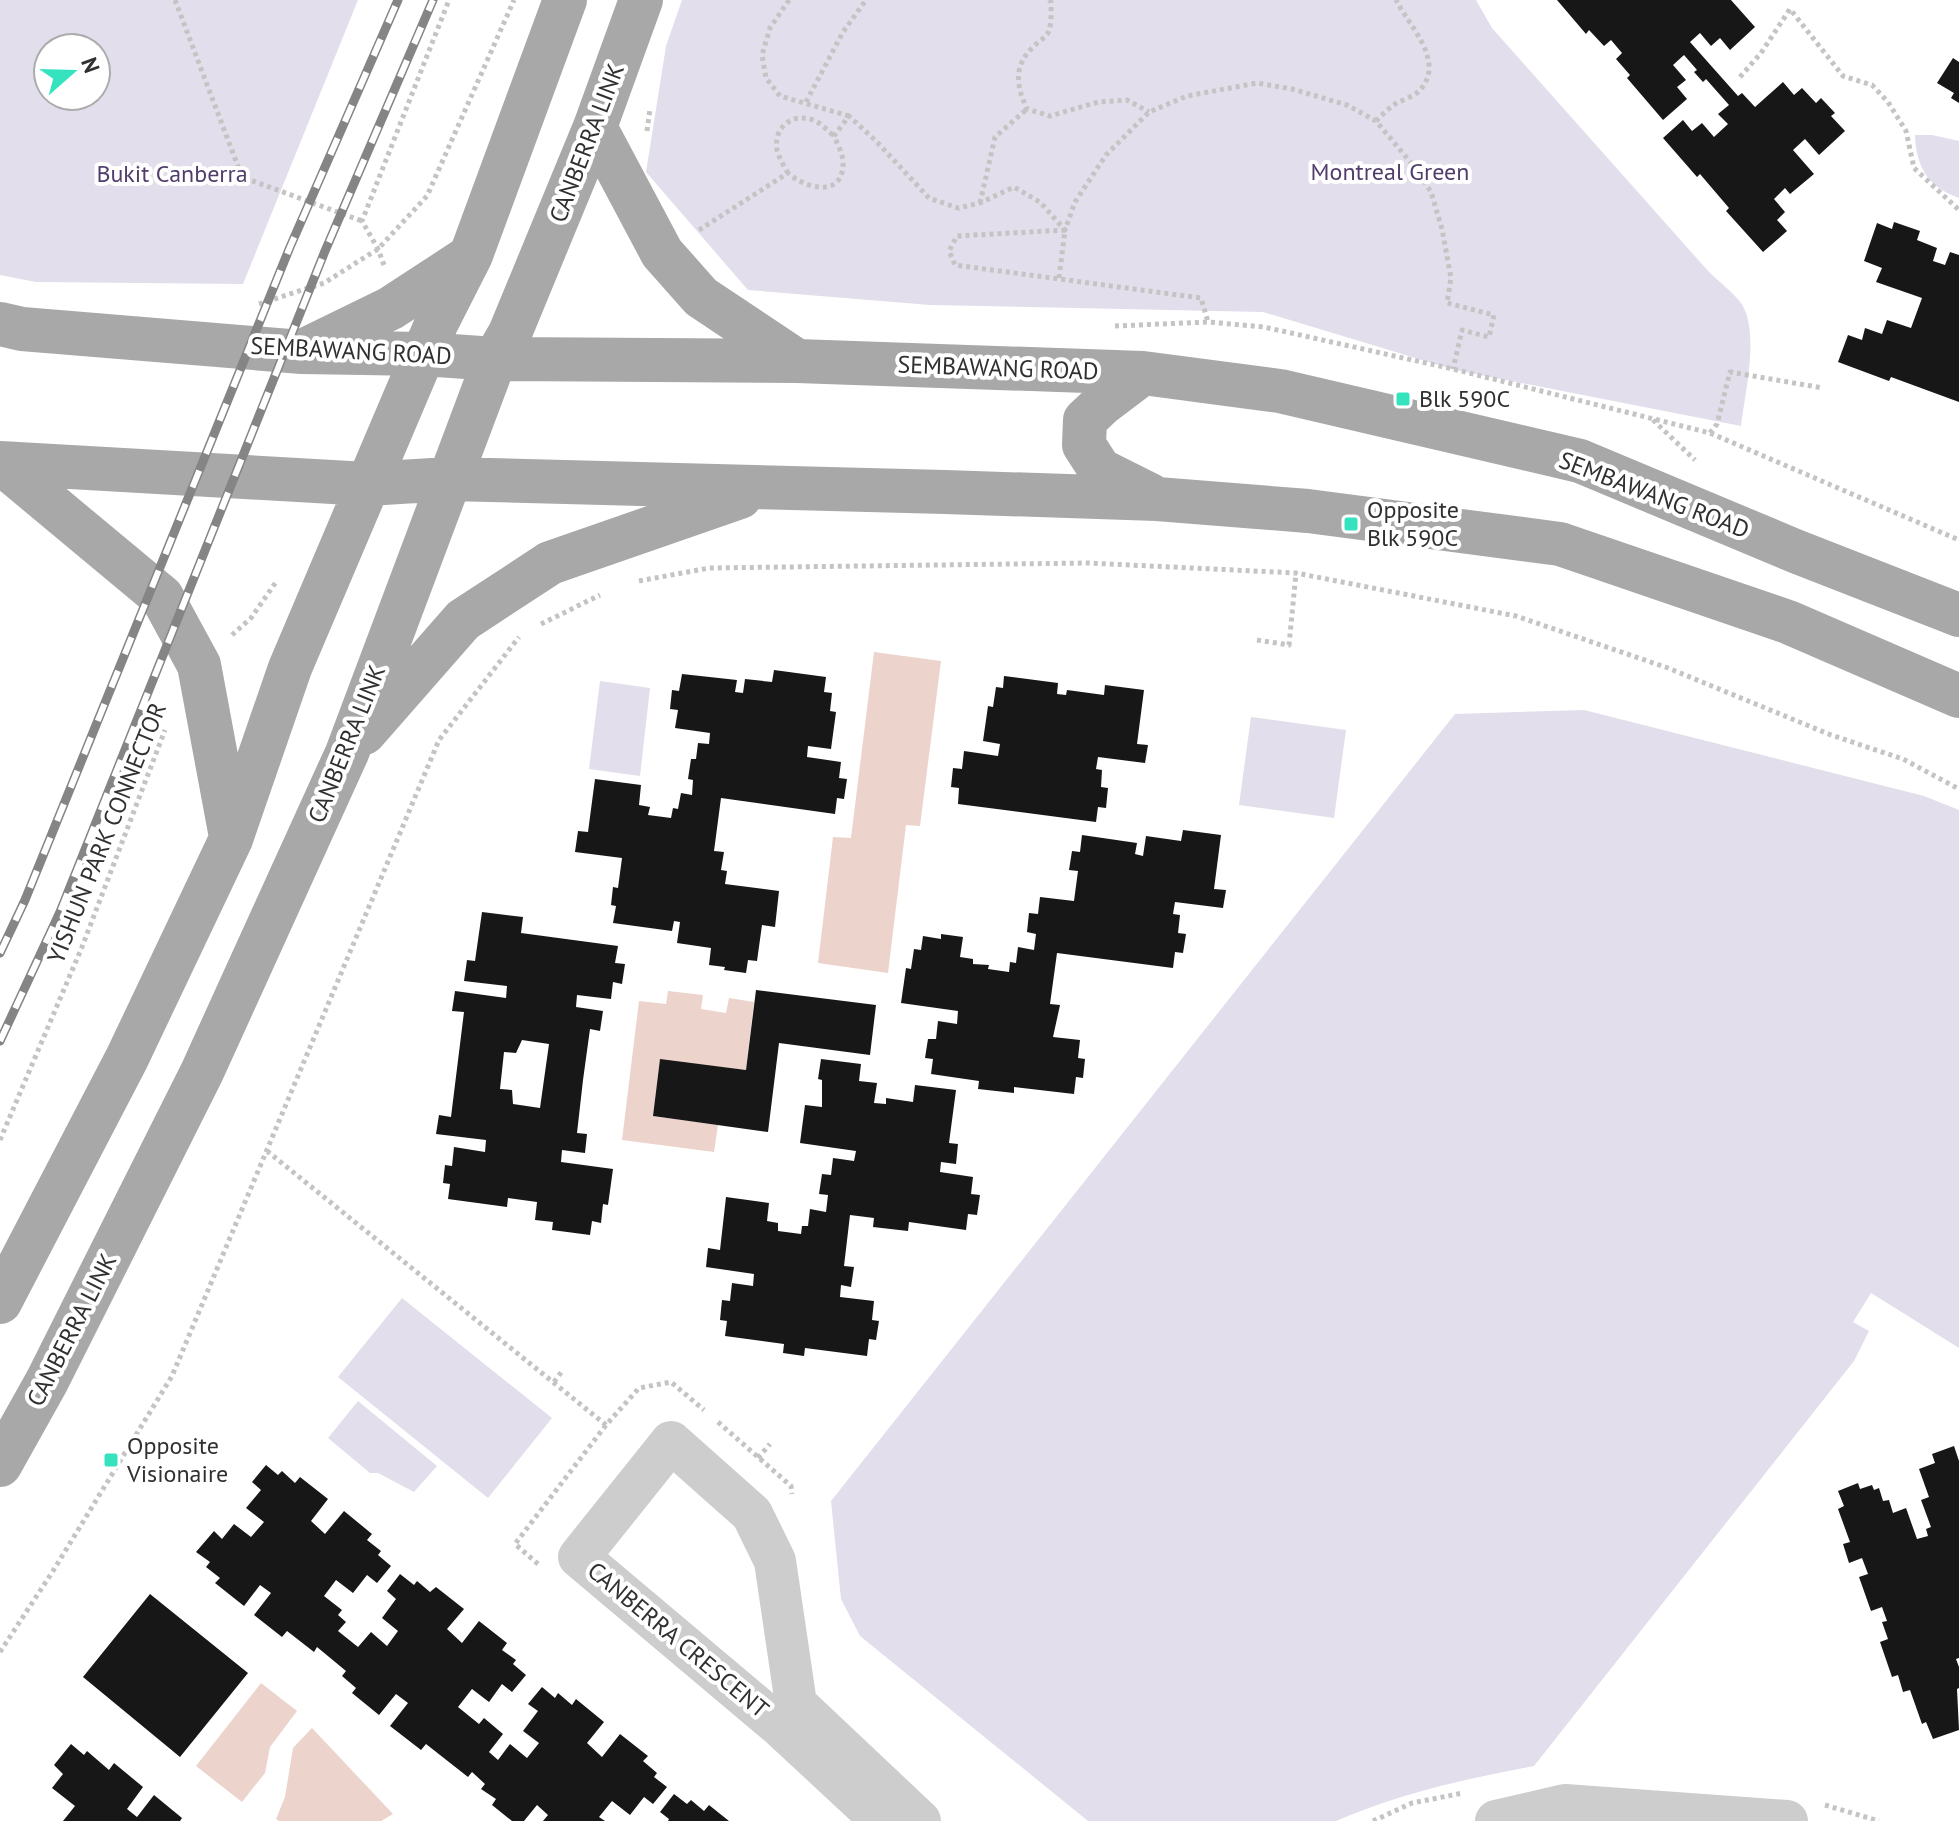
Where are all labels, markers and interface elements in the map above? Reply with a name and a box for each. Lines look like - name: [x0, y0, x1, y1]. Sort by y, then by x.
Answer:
- north arrow: [32, 32, 112, 112]
- text: N: [75, 54, 106, 77]
- street label: CANBERRA LINK: [542, 59, 631, 227]
- park label: Montreal Green: [1311, 156, 1469, 187]
- park label: Bukit Canberra: [96, 158, 248, 189]
- street label: SEMBAWANG ROAD: [250, 330, 452, 371]
- street label: SEMBAWANG ROAD: [897, 348, 1099, 387]
- place label: Blk 590C: [1419, 383, 1510, 414]
- marker: Blk 590C: [1394, 390, 1412, 408]
- street label: SEMBAWANG ROAD: [1555, 444, 1754, 545]
- place label: Opposite Blk 590C: [1367, 494, 1459, 553]
- marker: Opposite Blk 590C: [1342, 515, 1360, 533]
- street label: CANBERRA LINK: [301, 660, 392, 827]
- street label: YISHUN PARK CONNECTOR: [40, 698, 173, 968]
- street label: CANBERRA LINK: [20, 1248, 123, 1412]
- place label: Opposite Visionaire: [126, 1430, 228, 1489]
- marker: Opposite Visionaire: [102, 1451, 120, 1469]
- street label: CANBERRA CRESCENT: [581, 1555, 775, 1724]

